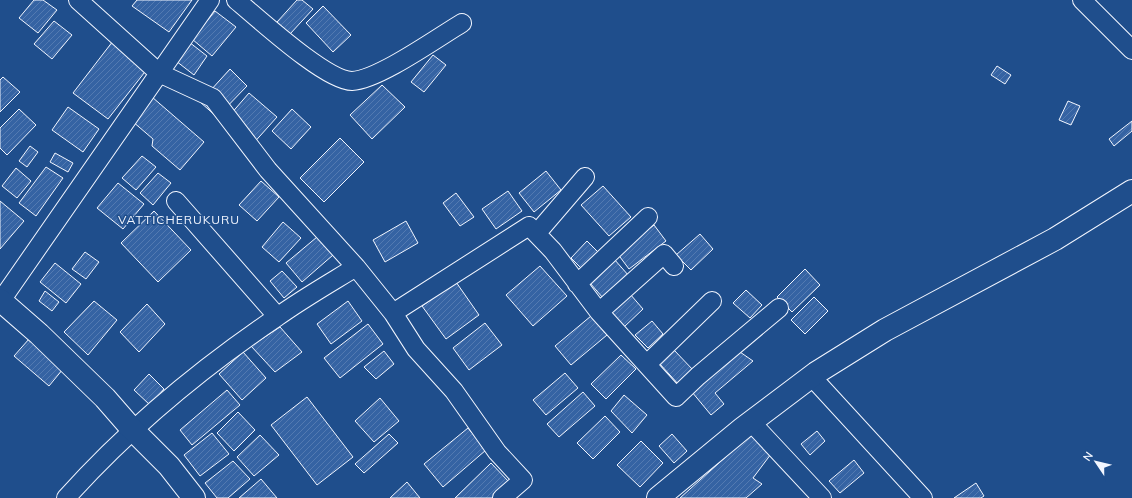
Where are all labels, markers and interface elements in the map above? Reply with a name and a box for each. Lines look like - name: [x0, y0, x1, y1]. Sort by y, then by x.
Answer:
- district label: VATTICHERUKURU: [118, 212, 240, 227]
- north arrow: [1076, 442, 1116, 482]
- text: N: [1080, 449, 1096, 464]

